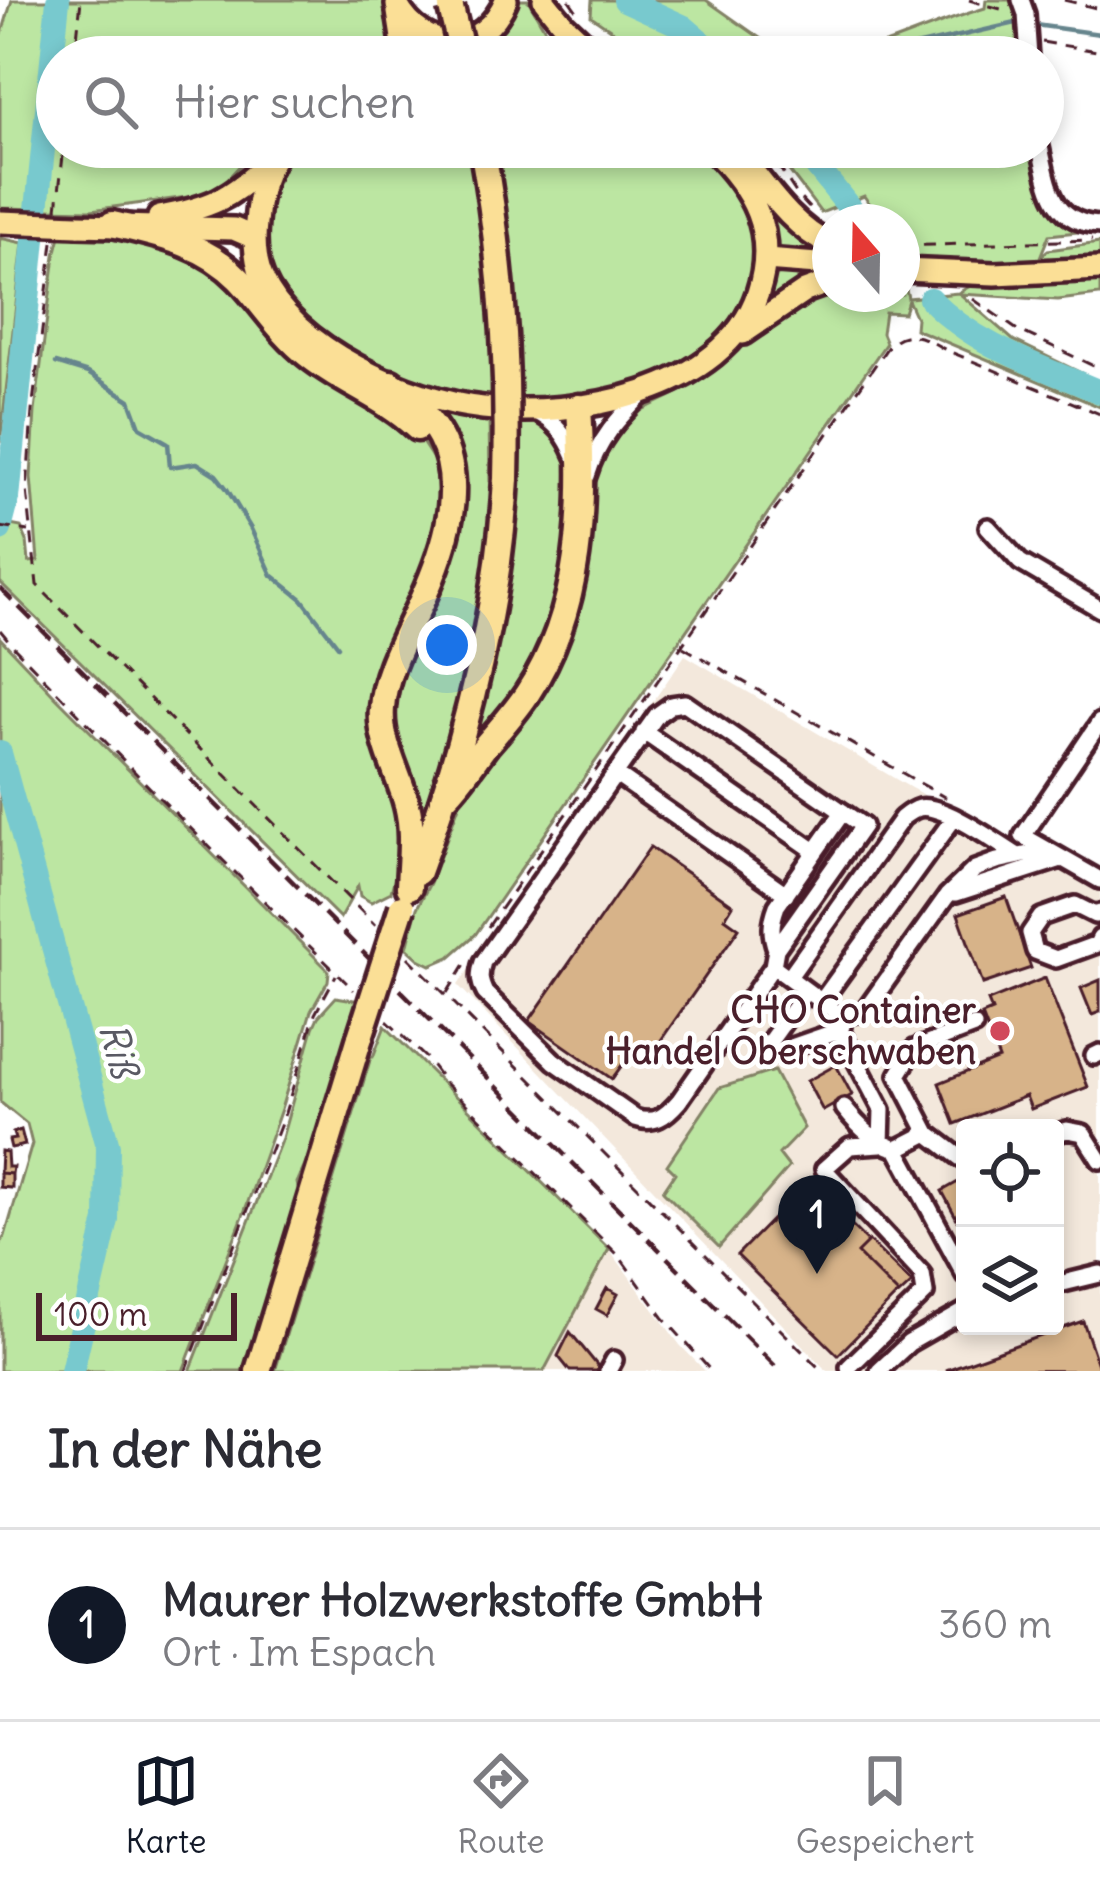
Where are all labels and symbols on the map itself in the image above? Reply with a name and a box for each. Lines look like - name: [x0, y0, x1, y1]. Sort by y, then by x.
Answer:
- north arrow: [812, 204, 920, 312]
- your location: [417, 615, 477, 675]
- place label: CHO Container Handel Oberschwaben: [606, 988, 976, 1074]
- water label: Riß: [88, 1017, 150, 1086]
- marker: CHO Container Handel Oberschwaben: [987, 1018, 1013, 1044]
- pin: 1: [778, 1175, 856, 1274]
- scale bar: [36, 1287, 237, 1340]

